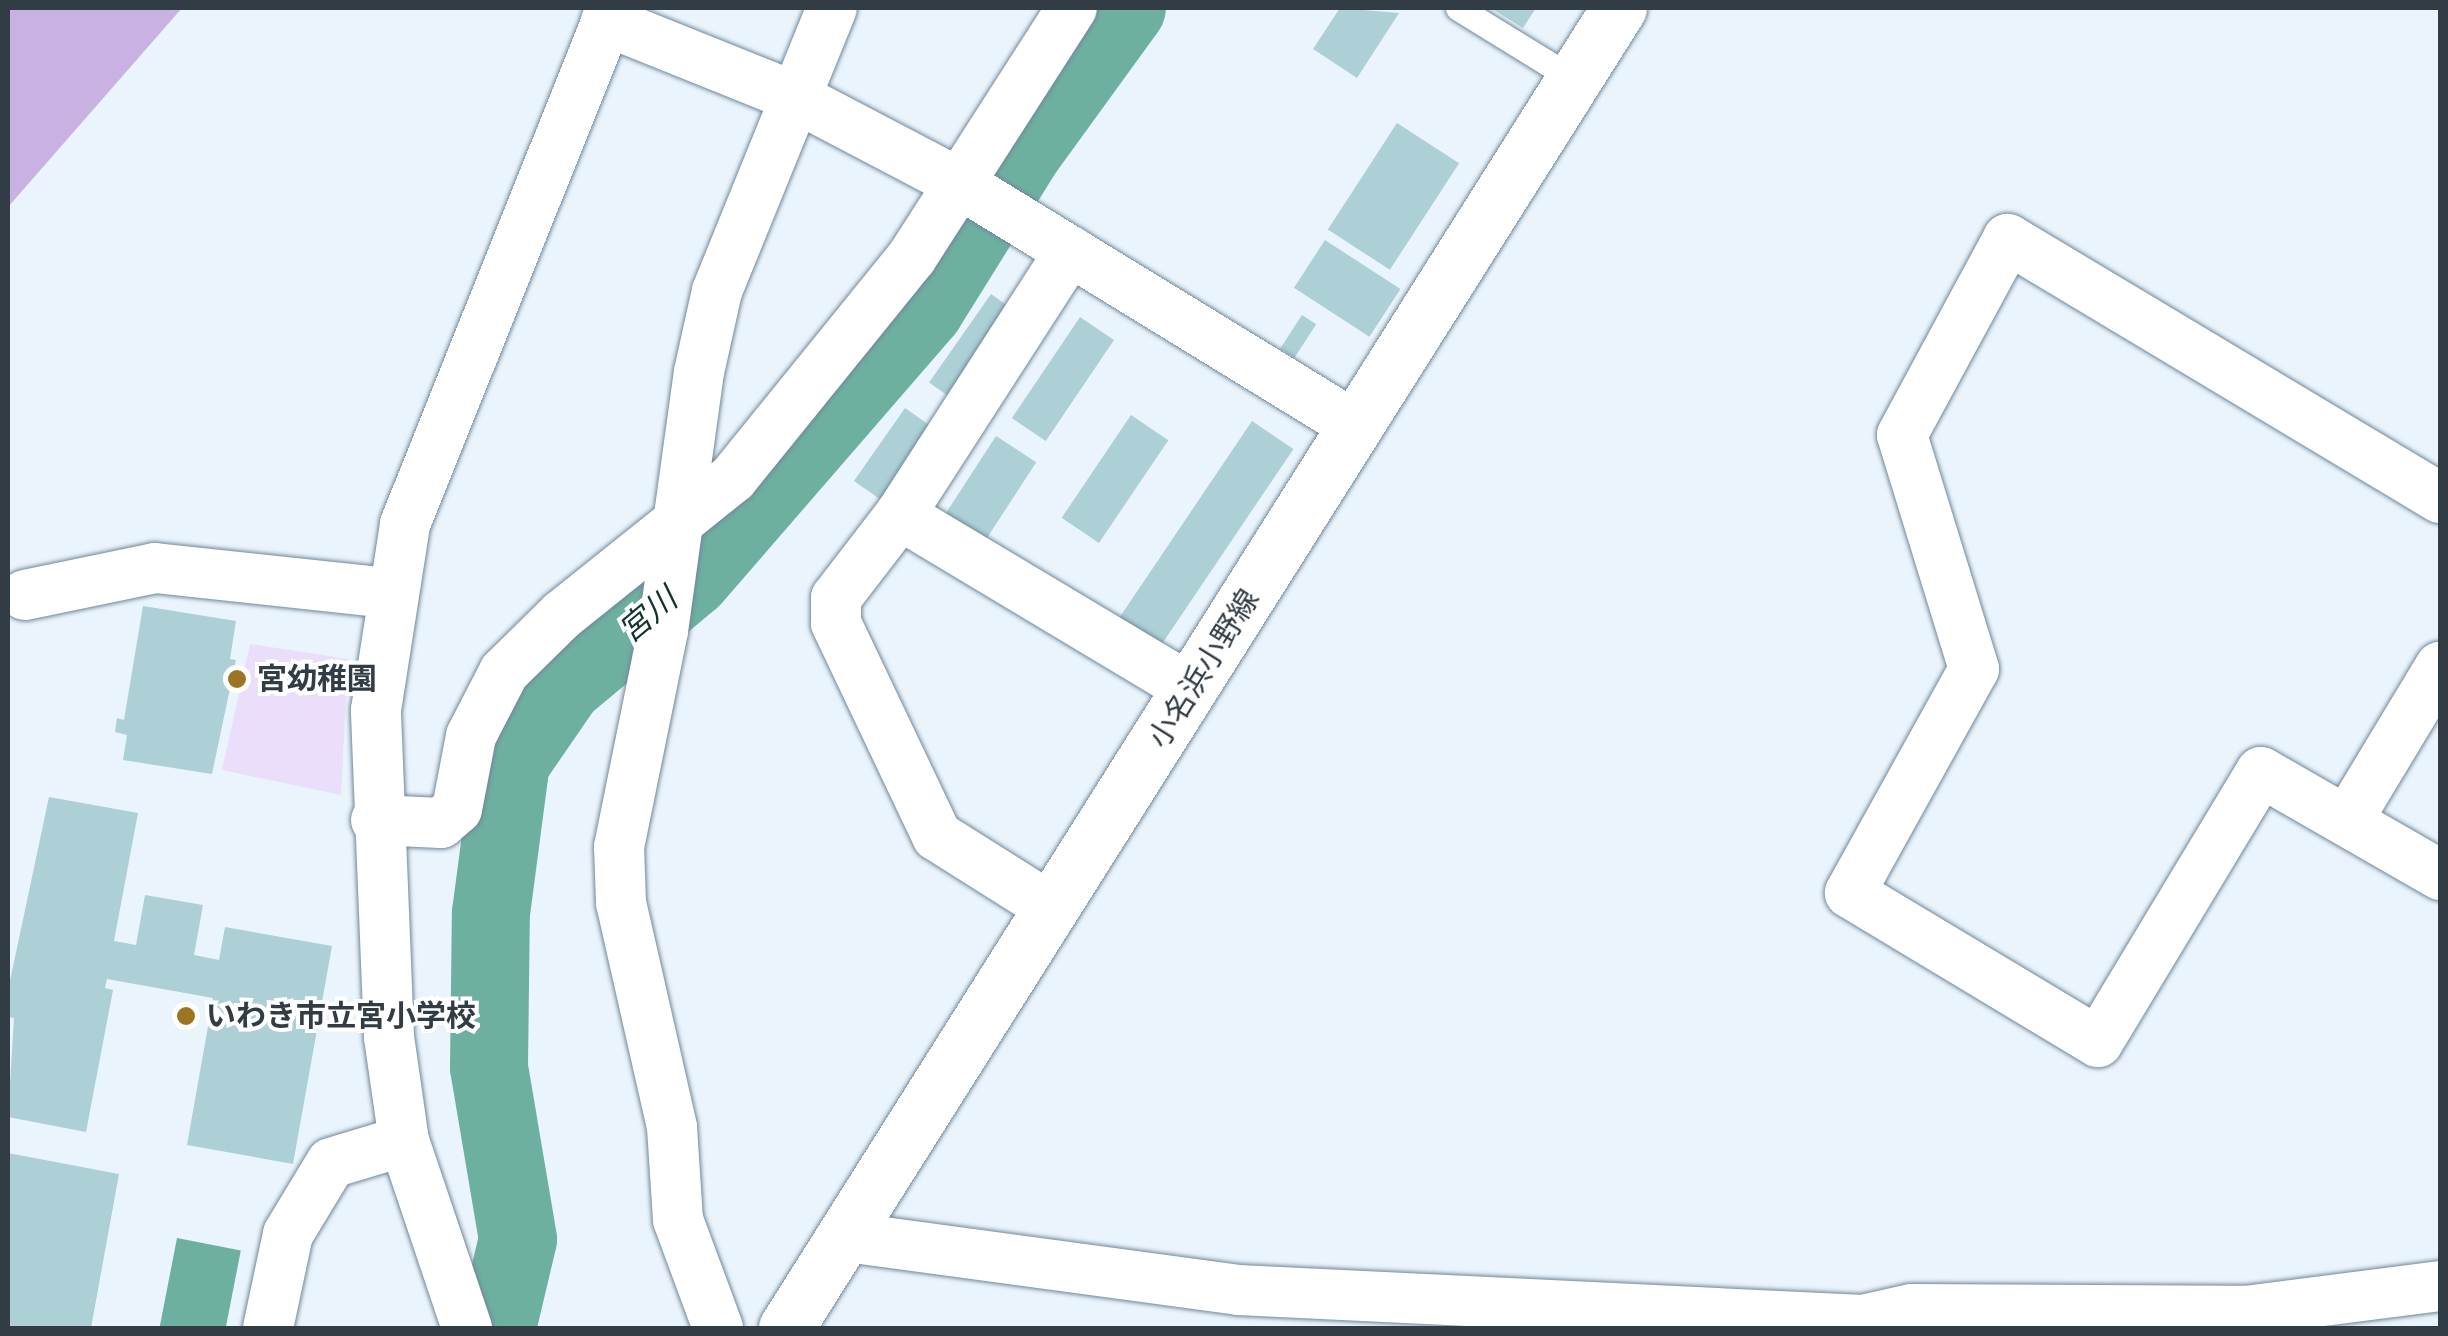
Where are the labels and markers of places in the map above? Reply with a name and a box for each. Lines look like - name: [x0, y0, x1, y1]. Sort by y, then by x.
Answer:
- place label: 宮幼稚園: [257, 661, 377, 697]
- marker: 宮幼稚園: [226, 668, 248, 690]
- place label: いわき市立宮小学校: [206, 998, 476, 1034]
- marker: いわき市立宮小学校: [175, 1005, 197, 1027]

